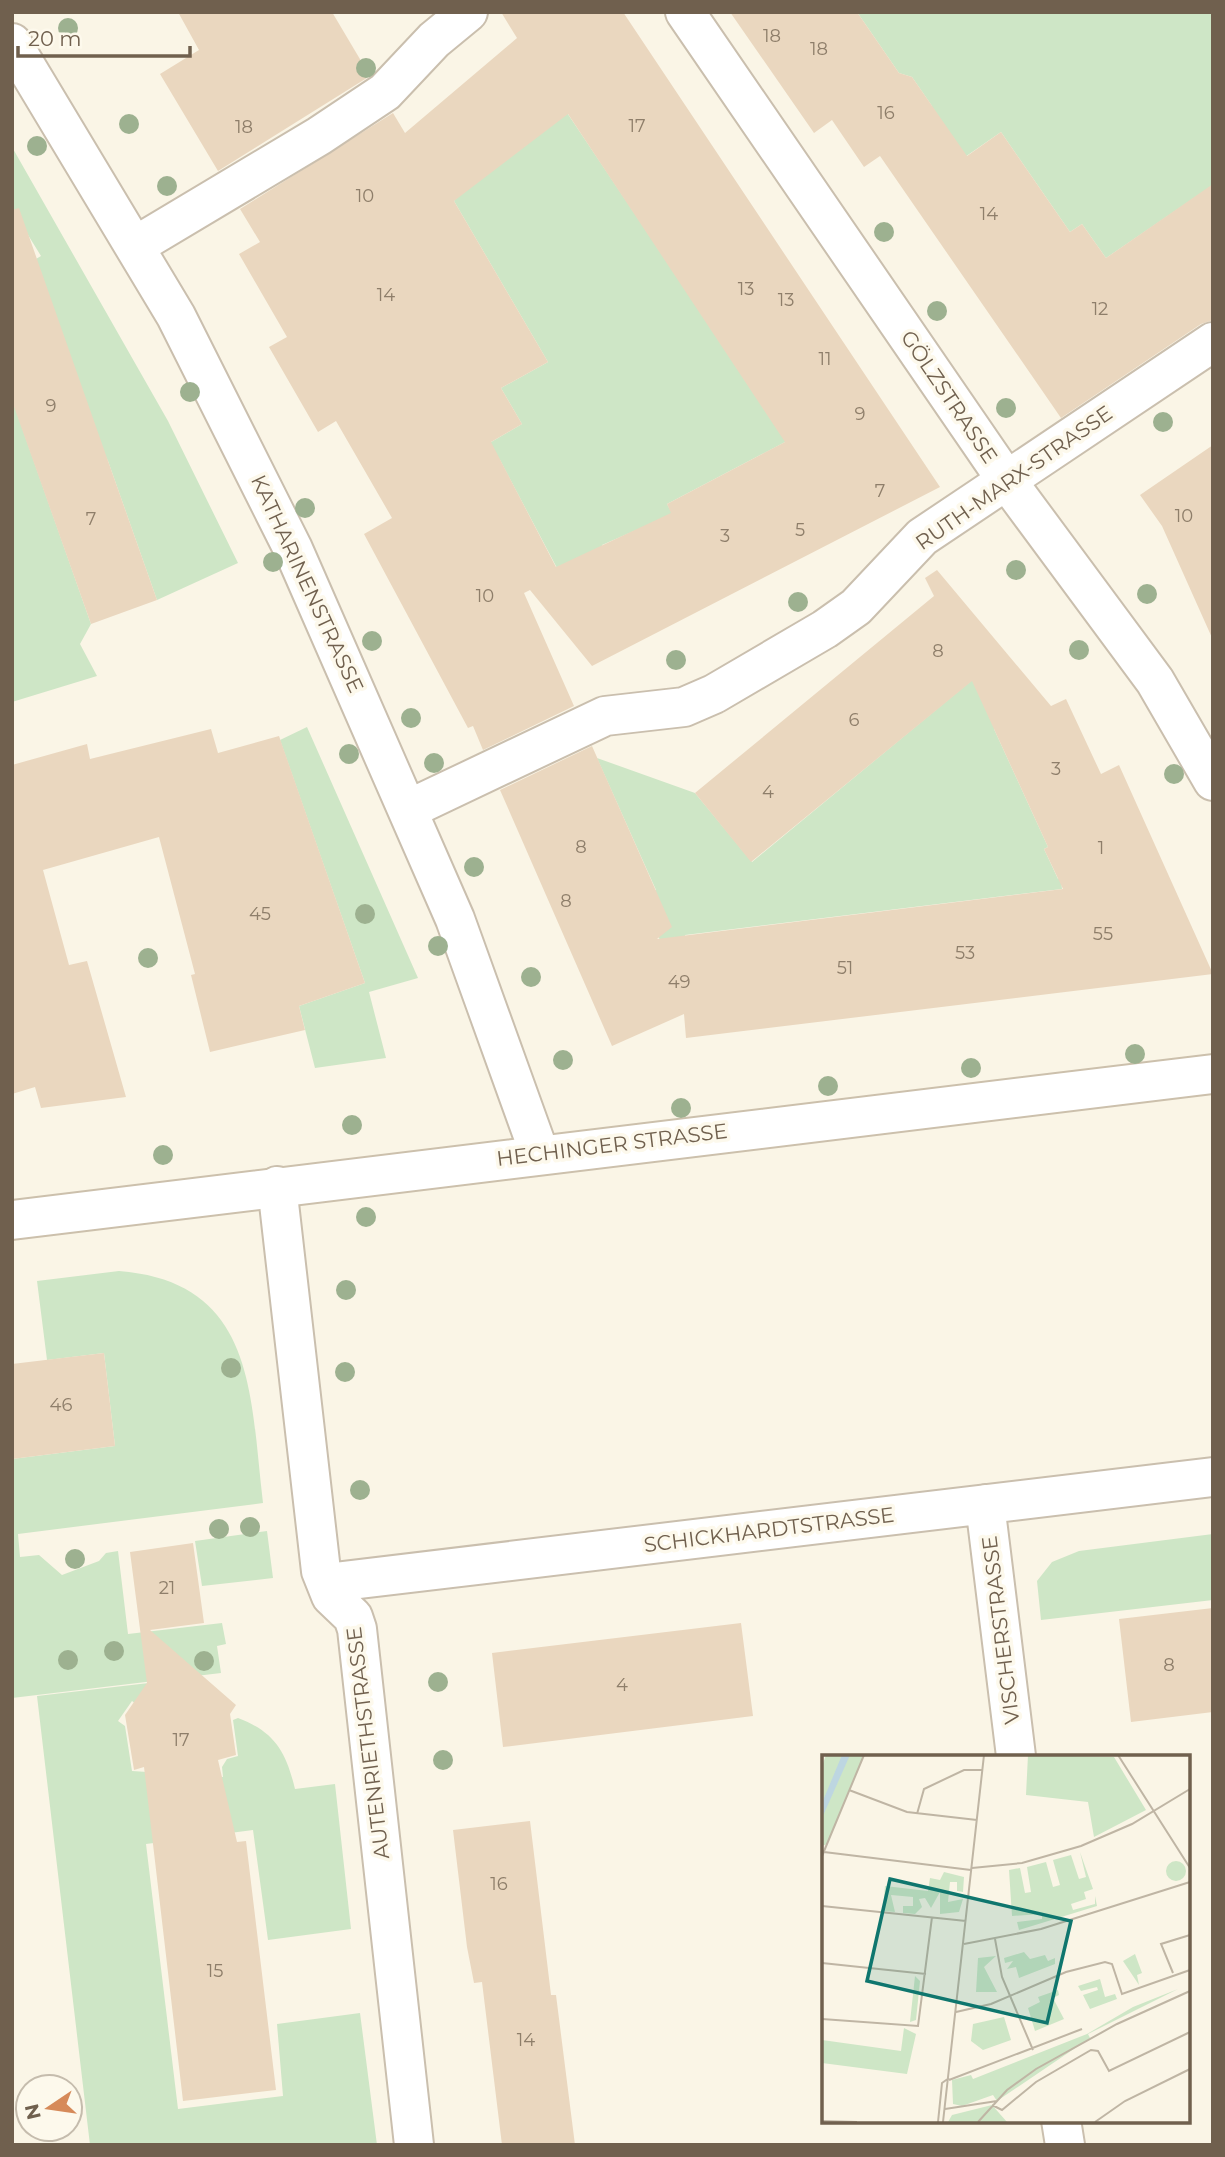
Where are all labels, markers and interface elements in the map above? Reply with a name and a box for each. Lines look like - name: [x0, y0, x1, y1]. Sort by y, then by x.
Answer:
- scale bar: [18, 14, 189, 58]
- house number: 18: [763, 25, 781, 47]
- text: 20 m: [28, 26, 82, 51]
- house number: 18: [810, 38, 828, 60]
- house number: 16: [877, 102, 895, 124]
- house number: 17: [628, 115, 646, 137]
- house number: 18: [235, 116, 253, 138]
- house number: 10: [356, 185, 374, 207]
- house number: 14: [980, 203, 998, 225]
- house number: 13: [738, 278, 754, 300]
- house number: 14: [377, 284, 395, 306]
- house number: 13: [778, 289, 794, 311]
- house number: 12: [1092, 298, 1108, 320]
- street label: GÖLZSTRASSE: [896, 326, 1003, 468]
- house number: 11: [819, 348, 832, 370]
- house number: 9: [46, 395, 57, 417]
- street label: RUTH-MARX-STRASSE: [910, 400, 1117, 555]
- house number: 9: [855, 403, 866, 425]
- street label: KATHARINENSTRASSE: [246, 471, 369, 697]
- house number: 7: [875, 480, 885, 502]
- house number: 10: [1175, 505, 1193, 527]
- house number: 7: [86, 508, 96, 530]
- house number: 5: [795, 519, 805, 541]
- house number: 3: [720, 525, 730, 547]
- house number: 10: [476, 585, 494, 607]
- house number: 8: [932, 640, 944, 662]
- house number: 6: [849, 709, 860, 731]
- house number: 3: [1051, 758, 1061, 780]
- house number: 4: [762, 781, 774, 803]
- house number: 8: [575, 836, 587, 858]
- house number: 1: [1098, 837, 1104, 859]
- house number: 8: [560, 890, 572, 912]
- house number: 45: [249, 903, 271, 925]
- house number: 55: [1093, 923, 1113, 945]
- house number: 53: [955, 942, 975, 964]
- house number: 51: [837, 957, 853, 979]
- house number: 49: [668, 971, 690, 993]
- street label: HECHINGER STRASSE: [495, 1118, 729, 1171]
- house number: 46: [50, 1394, 72, 1416]
- street label: SCHICKHARDTSTRASSE: [642, 1502, 896, 1557]
- street label: VISCHERSTRASSE: [977, 1534, 1024, 1726]
- house number: 21: [159, 1577, 175, 1599]
- street label: AUTENRIETHSTRASSE: [341, 1625, 394, 1861]
- house number: 8: [1163, 1654, 1175, 1676]
- house number: 4: [616, 1674, 628, 1696]
- house number: 17: [172, 1729, 190, 1751]
- inset map: [822, 1755, 1190, 2122]
- house number: 16: [490, 1873, 508, 1895]
- house number: 15: [207, 1960, 223, 1982]
- house number: 14: [517, 2029, 535, 2051]
- north arrow: [14, 2073, 84, 2143]
- text: N: [20, 2102, 46, 2122]

